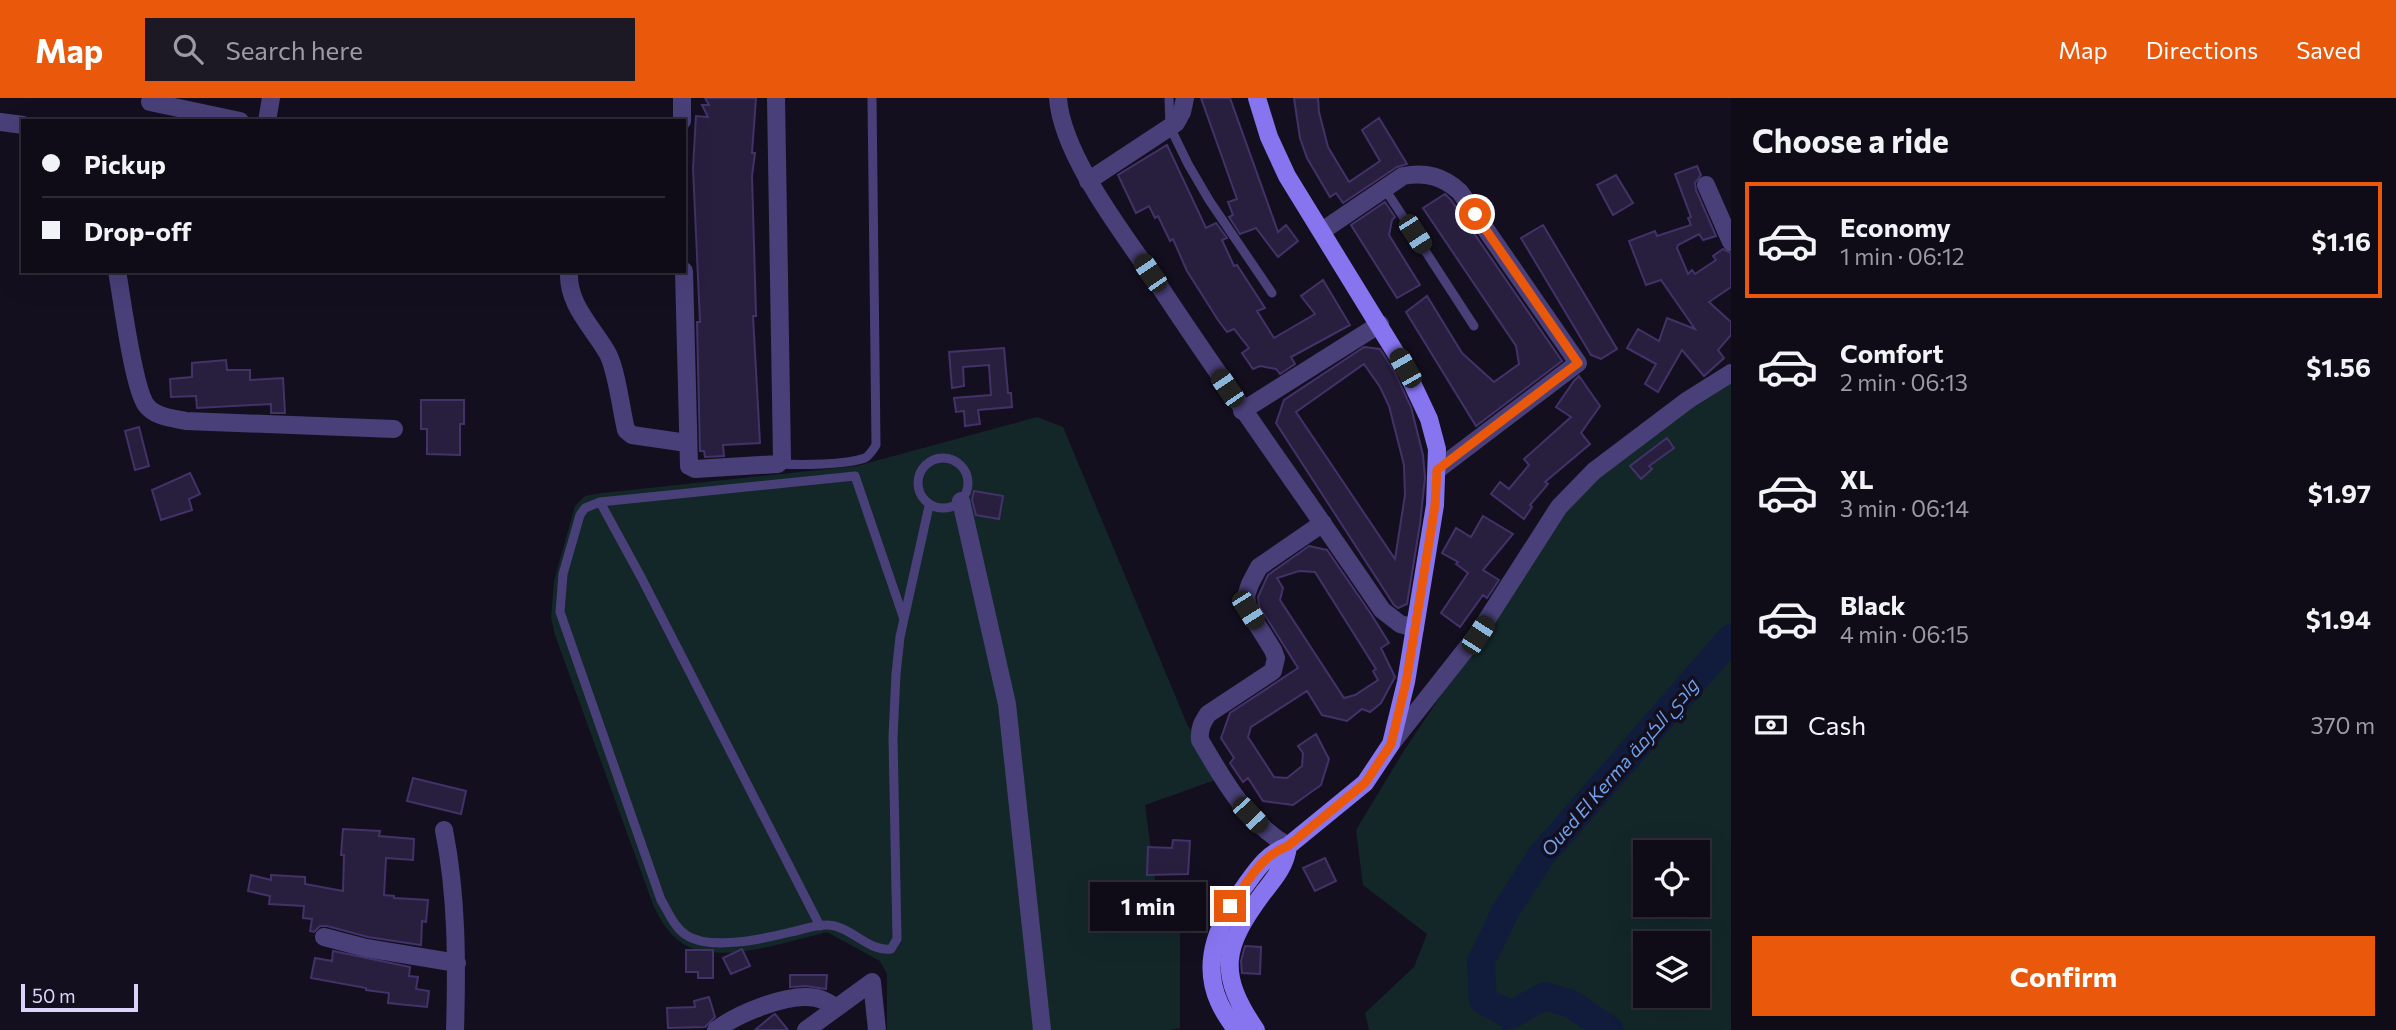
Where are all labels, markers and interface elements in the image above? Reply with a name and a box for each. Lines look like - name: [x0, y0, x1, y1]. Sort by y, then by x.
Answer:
- search box: [145, 18, 635, 81]
- text: Map: [35, 29, 103, 70]
- icon: search: [169, 30, 207, 68]
- text: Search here: [225, 34, 363, 65]
- text: Map: [2058, 35, 2108, 64]
- text: Directions: [2146, 35, 2258, 64]
- text: Saved: [2296, 35, 2361, 64]
- text: Choose a ride: [1752, 120, 1949, 160]
- text: Pickup: [84, 148, 166, 179]
- route start: [1459, 198, 1491, 230]
- icon: car: [1756, 209, 1819, 272]
- car: [1395, 211, 1436, 257]
- text: Economy: [1840, 211, 1951, 242]
- text: Drop-off: [84, 215, 191, 246]
- text: $1.16: [2312, 225, 2371, 256]
- text: 1 min · 06:12: [1840, 242, 1965, 270]
- car: [1130, 250, 1171, 296]
- icon: car: [1756, 335, 1819, 398]
- text: Comfort: [1840, 337, 1943, 368]
- car: [1386, 345, 1425, 391]
- text: $1.56: [2306, 351, 2371, 382]
- car: [1207, 365, 1248, 411]
- text: 2 min · 06:13: [1840, 368, 1968, 396]
- icon: car: [1756, 461, 1819, 524]
- text: XL: [1840, 463, 1874, 494]
- text: $1.97: [2308, 477, 2371, 508]
- text: 3 min · 06:14: [1840, 494, 1969, 522]
- car: [1228, 587, 1269, 633]
- icon: car: [1756, 587, 1819, 650]
- text: Black: [1840, 589, 1906, 620]
- text: $1.94: [2306, 603, 2371, 634]
- car: [1458, 612, 1499, 658]
- text: 4 min · 06:15: [1840, 620, 1969, 648]
- water label: Oued El Kerma وادي الكرمة: [1536, 673, 1707, 864]
- icon: cash: [1752, 706, 1790, 744]
- text: Cash: [1808, 709, 1866, 740]
- text: 370 m: [2310, 711, 2375, 739]
- car: [1228, 792, 1273, 838]
- map controls: [1633, 840, 1710, 1008]
- button: locate: [1633, 840, 1710, 917]
- callout: 1 min: [1090, 882, 1206, 930]
- route end: [1214, 890, 1246, 922]
- text: 1 min: [1121, 892, 1175, 920]
- button: layers: [1633, 931, 1710, 1008]
- button: Confirm: [1752, 936, 2375, 1016]
- scale bar: [21, 981, 138, 1013]
- text: 50 m: [32, 984, 76, 1007]

